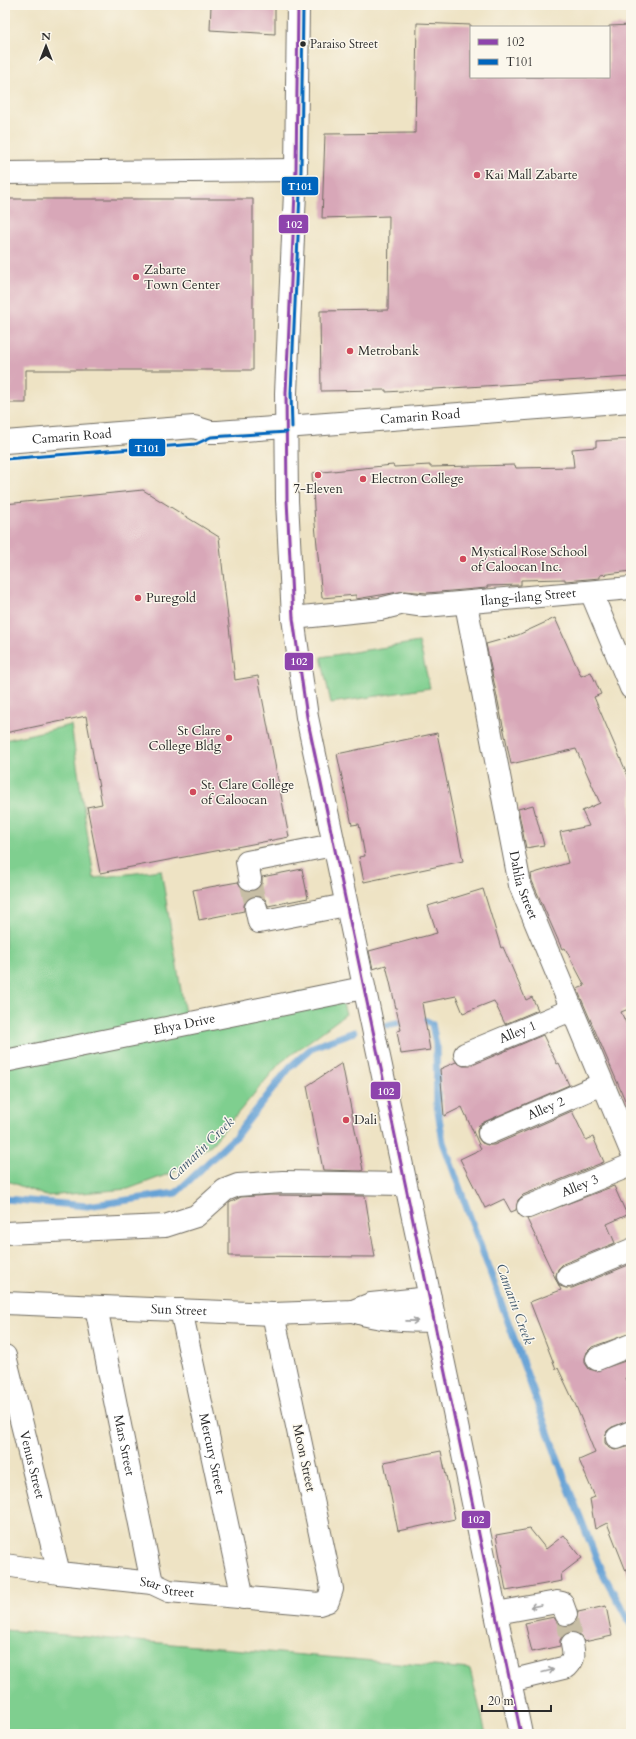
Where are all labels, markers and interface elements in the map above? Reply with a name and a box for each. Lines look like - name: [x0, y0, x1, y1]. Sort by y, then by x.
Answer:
- north arrow: [26, 26, 66, 66]
- legend: [470, 26, 610, 78]
- text: N: [41, 29, 51, 44]
- text: 102: [506, 34, 524, 50]
- place label: Paraiso Street: [310, 36, 378, 52]
- marker: Paraiso Street: [298, 39, 308, 49]
- text: T101: [506, 54, 533, 70]
- place label: Kai Mall Zabarte: [485, 166, 578, 184]
- marker: Kai Mall Zabarte: [472, 170, 482, 180]
- line badge: T101: [281, 176, 319, 196]
- text: T101: [288, 179, 312, 194]
- line badge: 102: [278, 214, 309, 234]
- text: 102: [286, 217, 303, 232]
- place label: Zabarte Town Center: [144, 261, 220, 294]
- marker: Zabarte Town Center: [131, 272, 141, 282]
- place label: Metrobank: [358, 342, 419, 360]
- marker: Metrobank: [345, 346, 355, 356]
- street label: Camarin Road: [379, 405, 461, 429]
- street label: Camarin Road: [31, 425, 113, 449]
- line badge: T101: [128, 438, 166, 457]
- text: T101: [135, 441, 159, 456]
- marker: 7-Eleven: [313, 470, 323, 480]
- place label: Electron College: [371, 470, 464, 488]
- marker: Electron College: [358, 474, 368, 484]
- place label: 7-Eleven: [293, 480, 343, 498]
- place label: Mystical Rose School of Caloocan Inc.: [471, 543, 588, 576]
- marker: Mystical Rose School of Caloocan Inc.: [458, 554, 468, 564]
- street label: Ilang-ilang Street: [480, 584, 577, 610]
- place label: Puregold: [146, 589, 196, 607]
- marker: Puregold: [133, 593, 143, 603]
- line badge: 102: [284, 652, 314, 671]
- text: 102: [291, 654, 308, 669]
- place label: St Clare College Bldg: [148, 722, 222, 755]
- marker: St Clare College Bldg: [224, 733, 234, 743]
- place label: St. Clare College of Caloocan: [201, 776, 294, 809]
- marker: St. Clare College of Caloocan: [188, 787, 198, 797]
- street label: Dahlia Street: [505, 849, 542, 922]
- street label: Ehya Drive: [152, 1009, 217, 1040]
- street label: Alley 1: [496, 1016, 539, 1048]
- line badge: 102: [370, 1081, 401, 1100]
- text: 102: [378, 1084, 395, 1099]
- street label: Alley 2: [524, 1092, 568, 1124]
- place label: Dali: [354, 1111, 377, 1129]
- water label: Camarin Creek: [164, 1113, 238, 1185]
- marker: Dali: [341, 1115, 351, 1125]
- street label: Alley 3: [558, 1170, 601, 1202]
- water label: Camarin Creek: [492, 1261, 538, 1347]
- street label: Sun Street: [151, 1300, 207, 1320]
- one-way arrow: [405, 1317, 418, 1325]
- street label: Mercury Street: [194, 1412, 229, 1496]
- street label: Mars Street: [109, 1413, 139, 1477]
- street label: Moon Street: [288, 1423, 320, 1493]
- street label: Venus Street: [15, 1429, 49, 1500]
- line badge: 102: [461, 1510, 491, 1529]
- text: 102: [468, 1512, 485, 1527]
- street label: Star Street: [139, 1573, 195, 1602]
- one-way arrow: [530, 1602, 543, 1610]
- one-way arrow: [541, 1667, 554, 1675]
- scale bar: [482, 1687, 551, 1713]
- text: 20 m: [488, 1693, 515, 1709]

